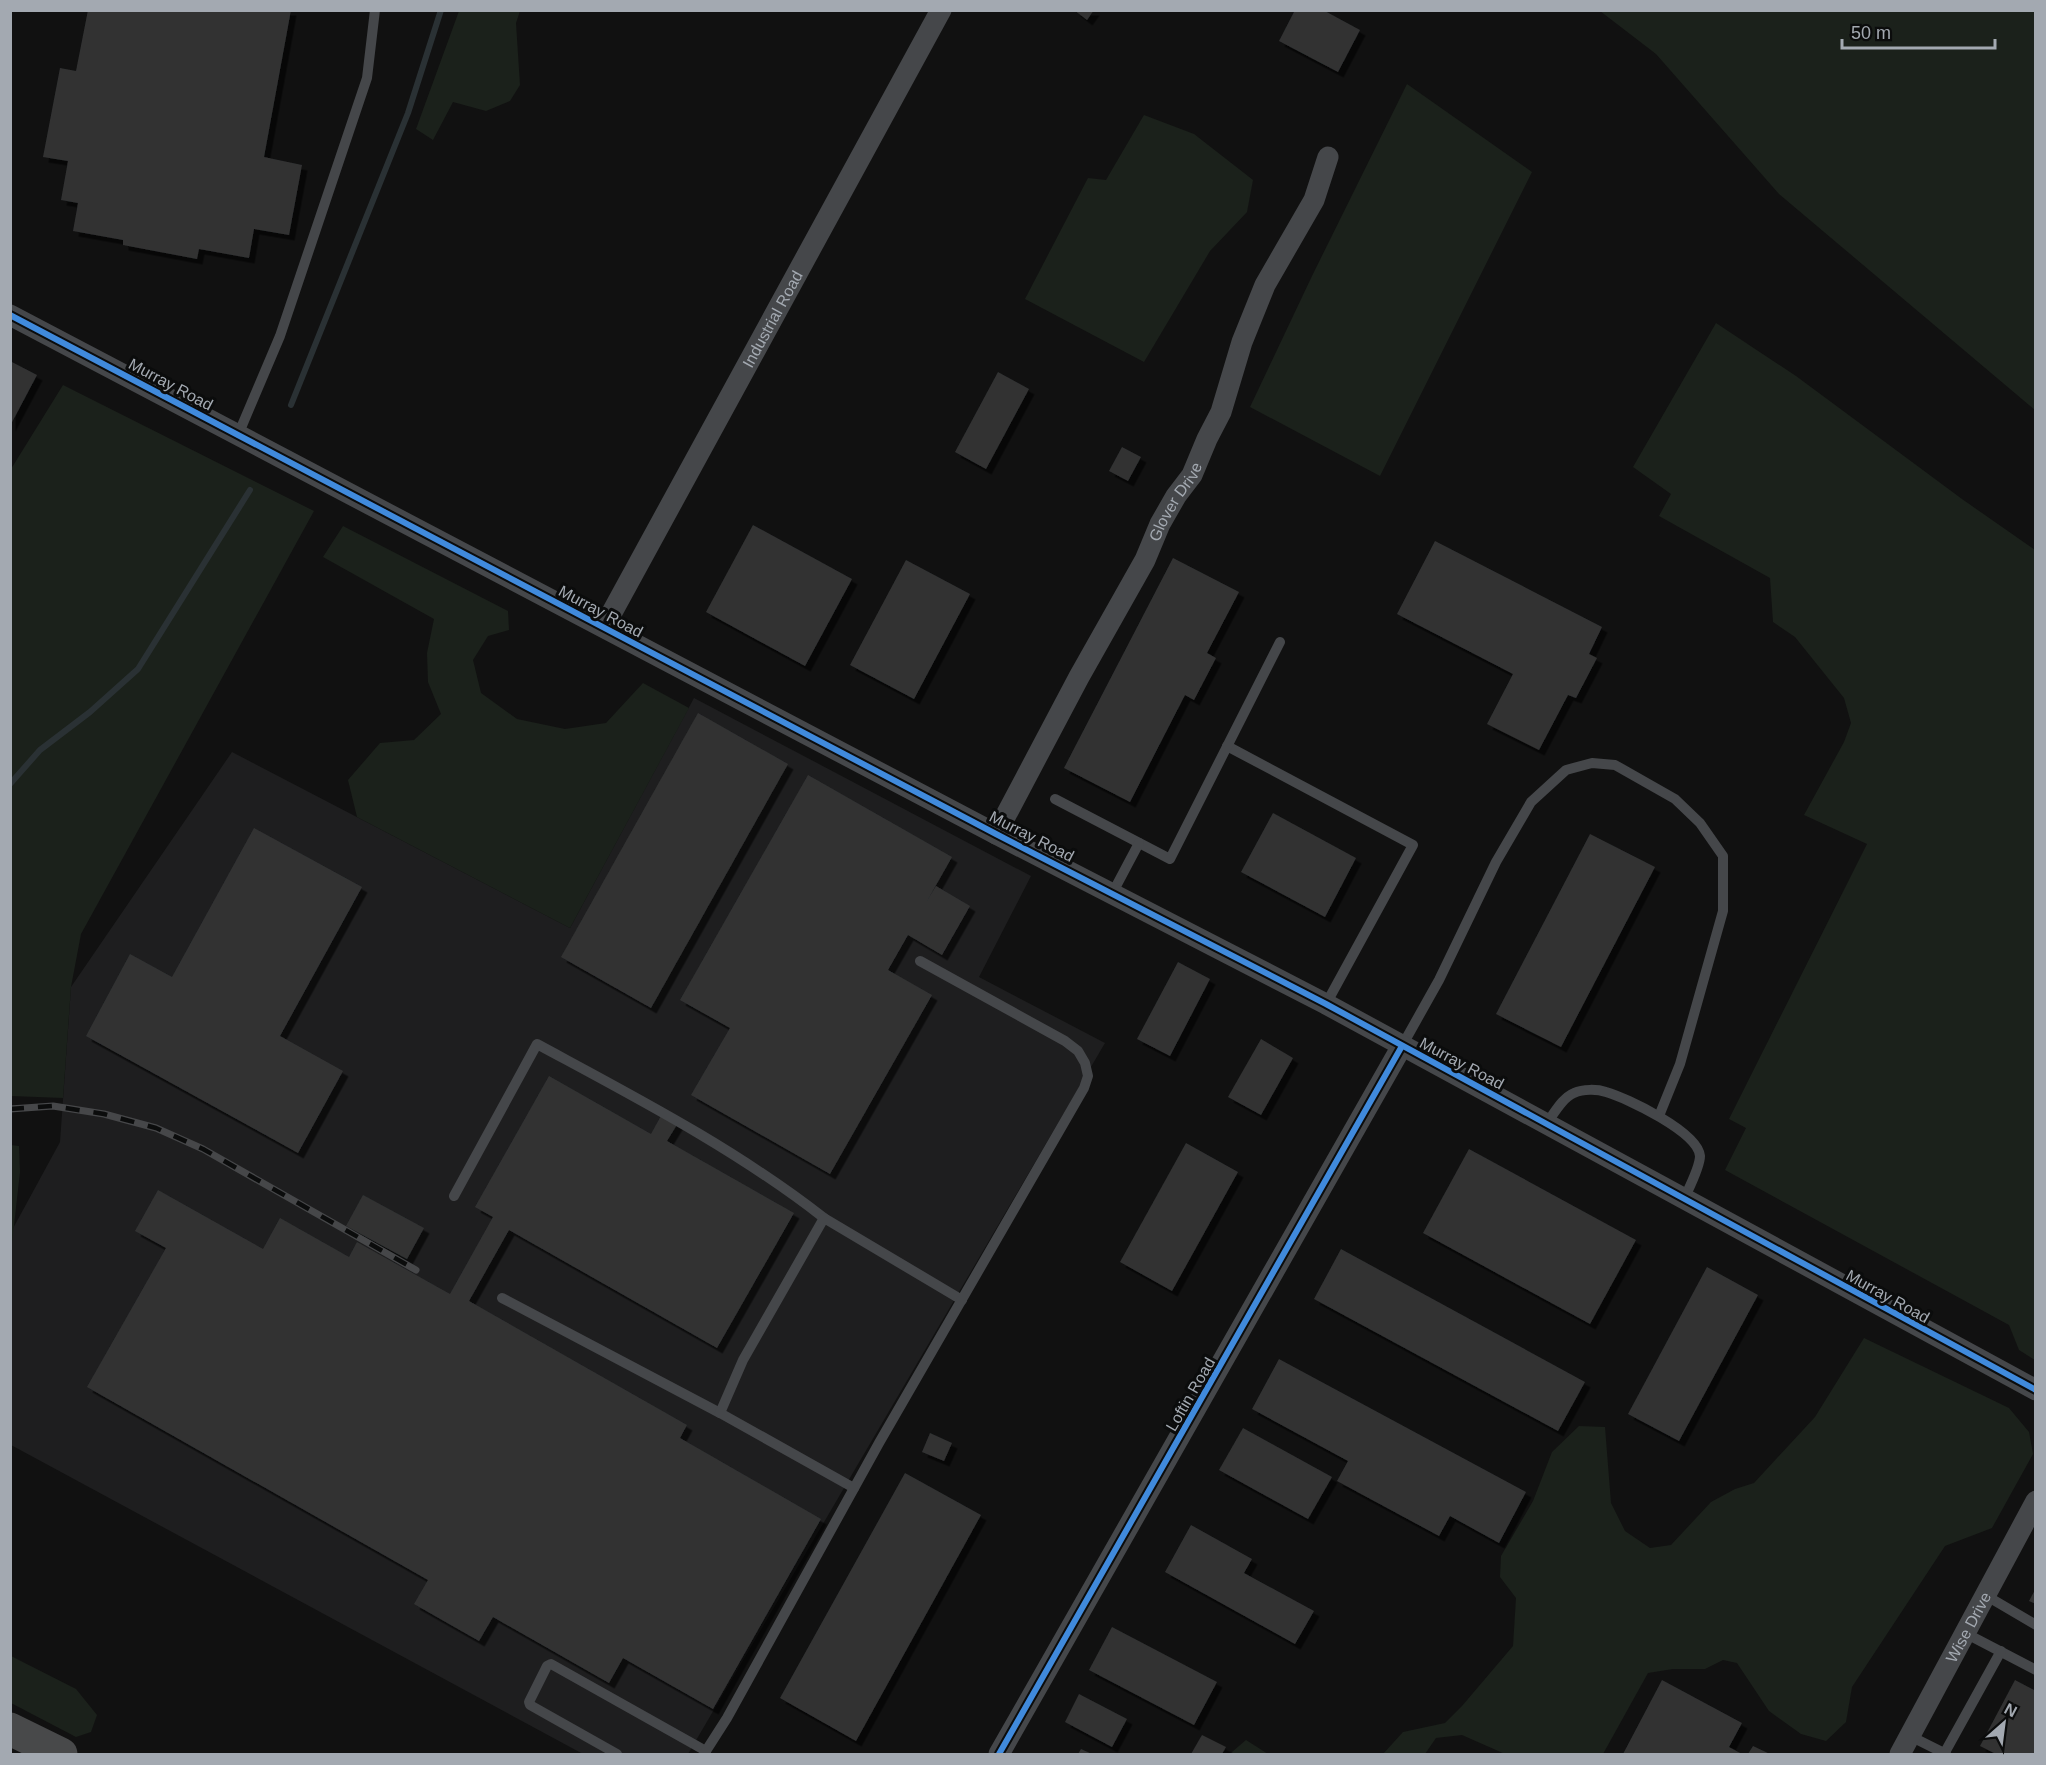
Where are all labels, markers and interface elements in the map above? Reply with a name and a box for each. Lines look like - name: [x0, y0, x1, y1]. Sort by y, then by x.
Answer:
- scale bar: [1842, 12, 1995, 50]
- text: 50 m: [1851, 23, 1891, 43]
- street label: Industrial Road: [739, 268, 806, 371]
- street label: Murray Road: [126, 355, 216, 414]
- street label: Glover Drive: [1146, 460, 1205, 544]
- street label: Murray Road: [556, 582, 646, 641]
- street label: Murray Road: [987, 808, 1077, 865]
- street label: Murray Road: [1417, 1034, 1507, 1093]
- street label: Murray Road: [1843, 1267, 1932, 1326]
- street label: Loftin Road: [1163, 1355, 1218, 1434]
- street label: Wise Drive: [1943, 1589, 1994, 1666]
- north arrow: [1974, 1693, 2034, 1753]
- text: N: [2002, 1700, 2020, 1720]

